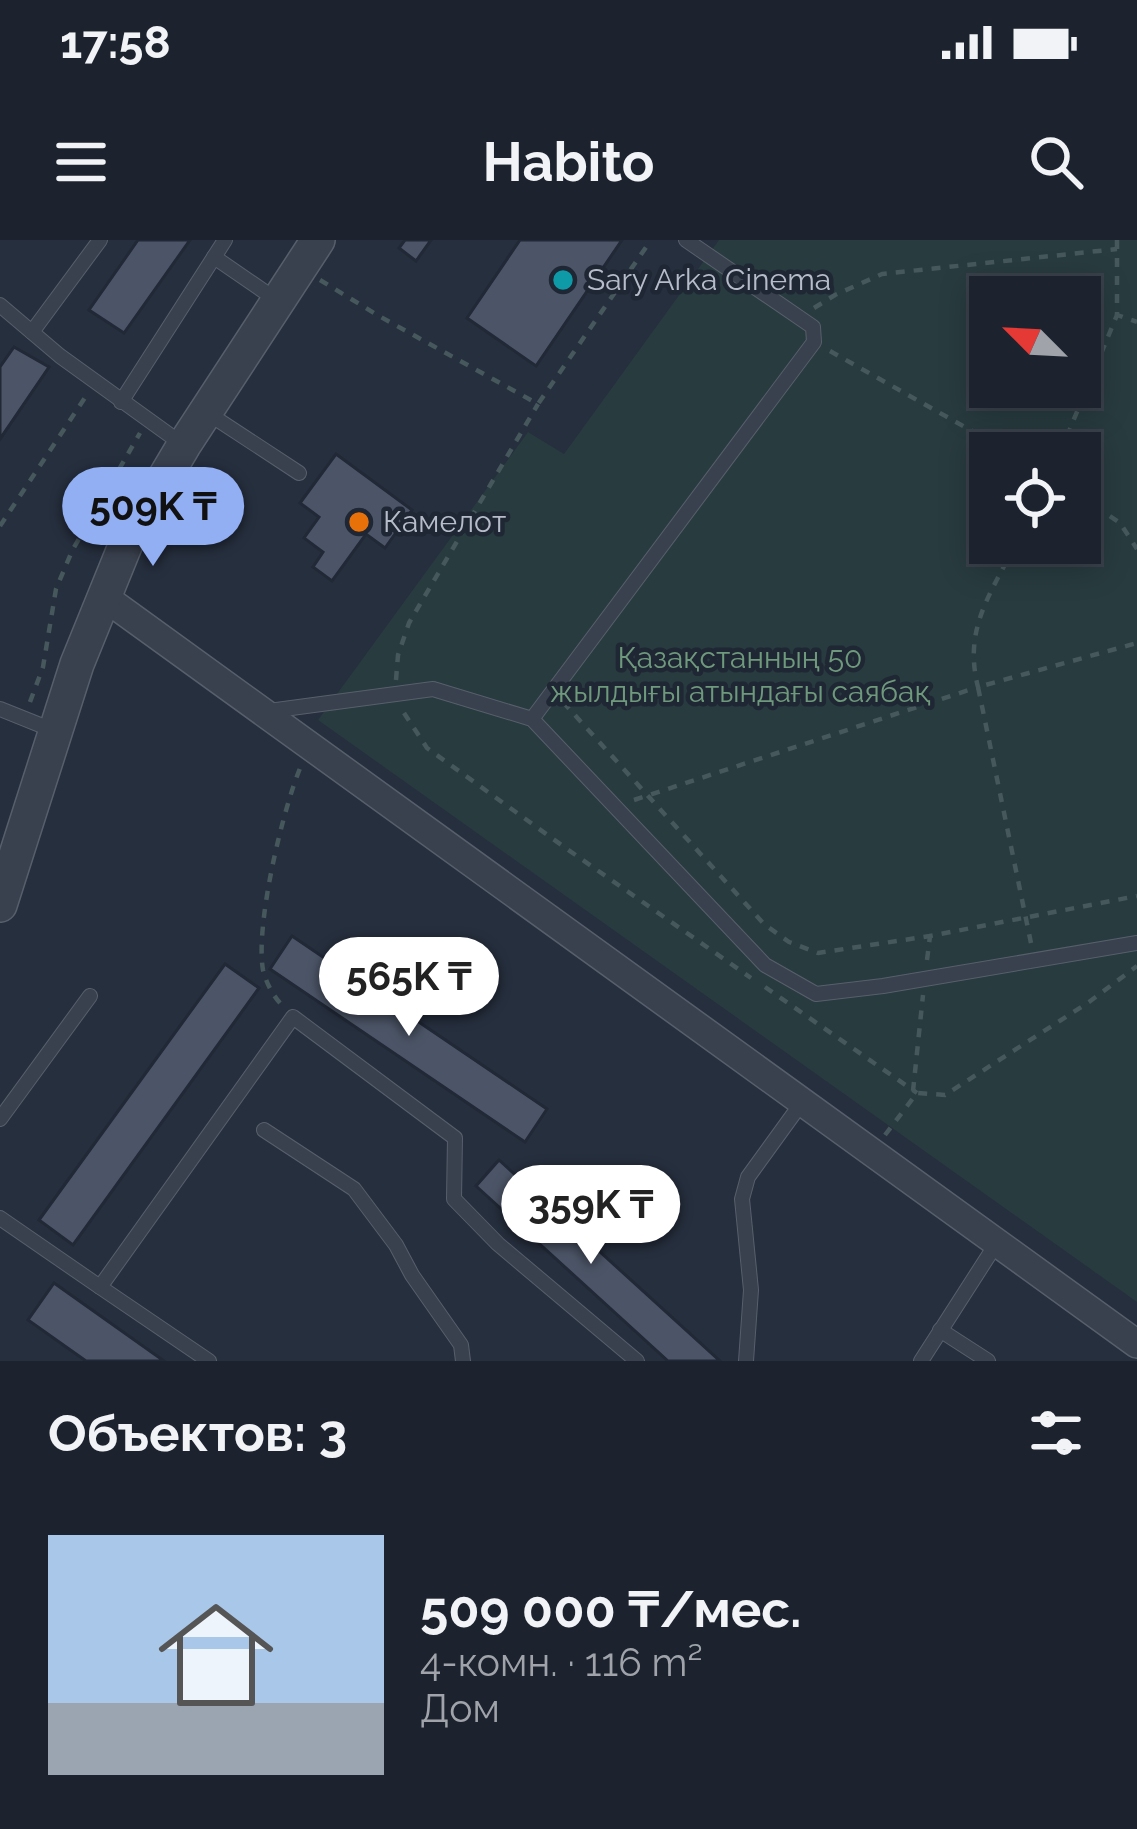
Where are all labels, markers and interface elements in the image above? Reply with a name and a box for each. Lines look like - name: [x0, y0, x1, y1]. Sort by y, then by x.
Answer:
- text: 17:58: [60, 16, 171, 69]
- icon: menu: [48, 129, 114, 195]
- icon: search: [1023, 129, 1089, 195]
- text: Habito: [483, 130, 655, 194]
- place label: Sary Arka Cinema: [587, 262, 831, 297]
- marker: Sary Arka Cinema: [550, 267, 576, 293]
- north arrow: [969, 276, 1101, 408]
- map controls: [969, 276, 1101, 564]
- button: locate: [969, 432, 1101, 564]
- pin: 509K ₸: [55, 467, 251, 569]
- text: 509K ₸: [89, 483, 217, 529]
- place label: Камелот: [383, 504, 506, 539]
- marker: Камелот: [346, 509, 372, 535]
- park label: Қазақстанның 50 жылдығы атындағы саябақ: [549, 640, 931, 709]
- pin: 565K ₸: [311, 937, 507, 1039]
- text: 565K ₸: [346, 953, 472, 999]
- pin: 359K ₸: [493, 1165, 689, 1267]
- text: 359K ₸: [528, 1181, 654, 1227]
- icon: filters: [1023, 1400, 1089, 1466]
- text: Объектов: 3: [48, 1403, 347, 1463]
- text: 509 000 ₸/мес.: [420, 1579, 802, 1639]
- icon: home: [144, 1583, 288, 1727]
- text: 4-комн. · 116 m²: [420, 1639, 703, 1685]
- text: Дом: [420, 1685, 500, 1731]

